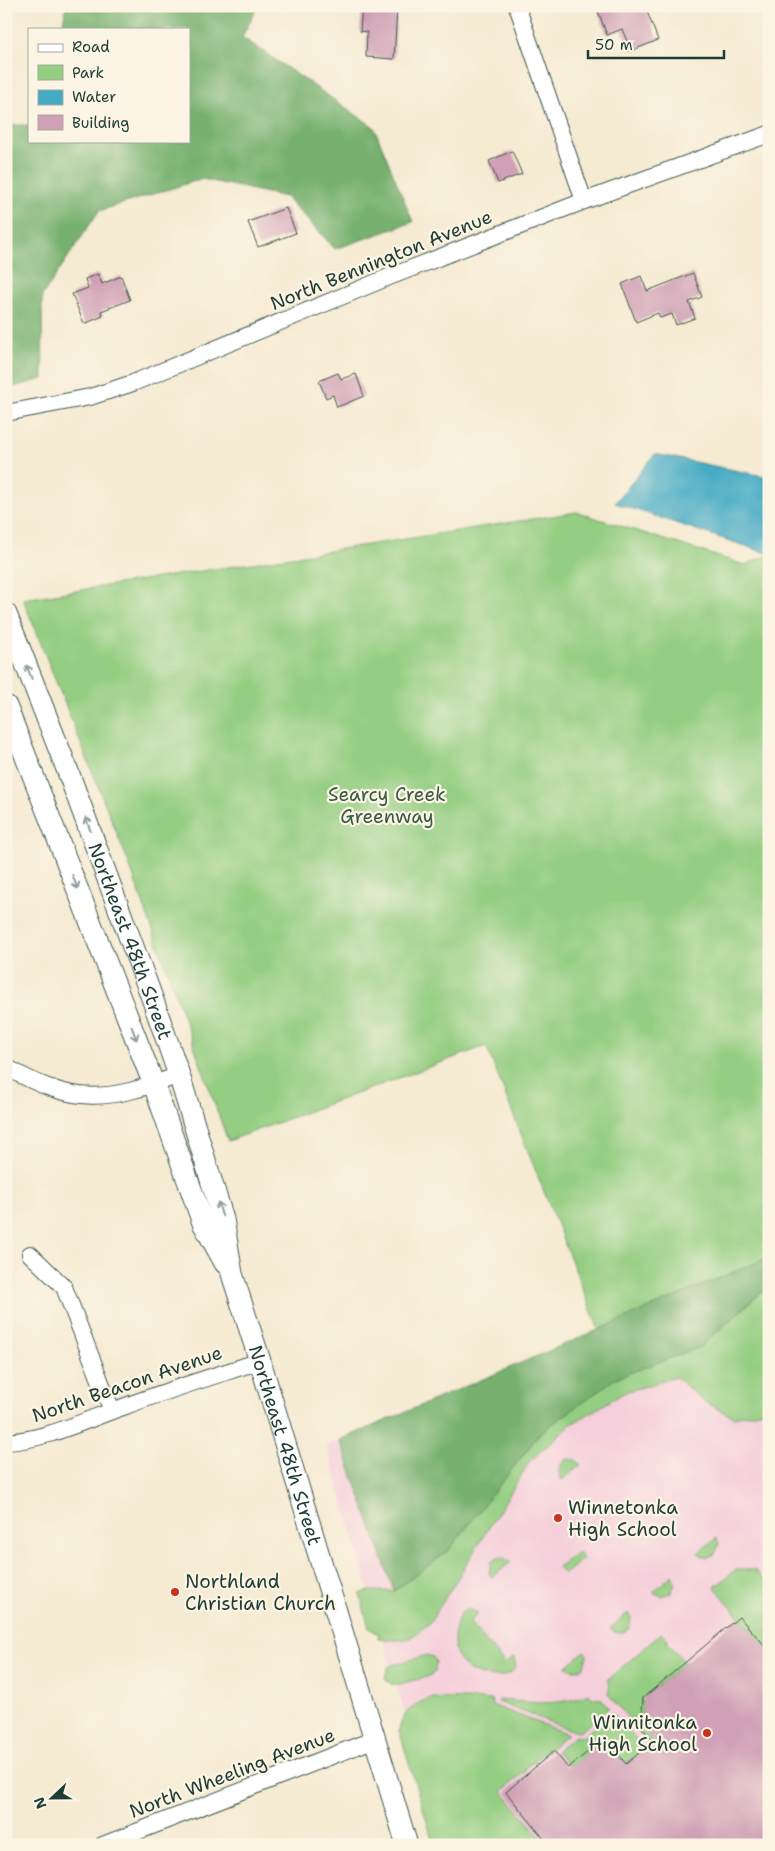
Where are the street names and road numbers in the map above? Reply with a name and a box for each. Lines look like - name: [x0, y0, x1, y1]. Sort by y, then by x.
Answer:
- street label: North Bennington Avenue: [266, 204, 496, 316]
- street label: Northeast 48th Street: [83, 839, 178, 1043]
- street label: North Beacon Avenue: [29, 1340, 225, 1428]
- street label: Northeast 48th Street: [243, 1342, 328, 1548]
- street label: North Wheeling Avenue: [126, 1722, 338, 1824]

